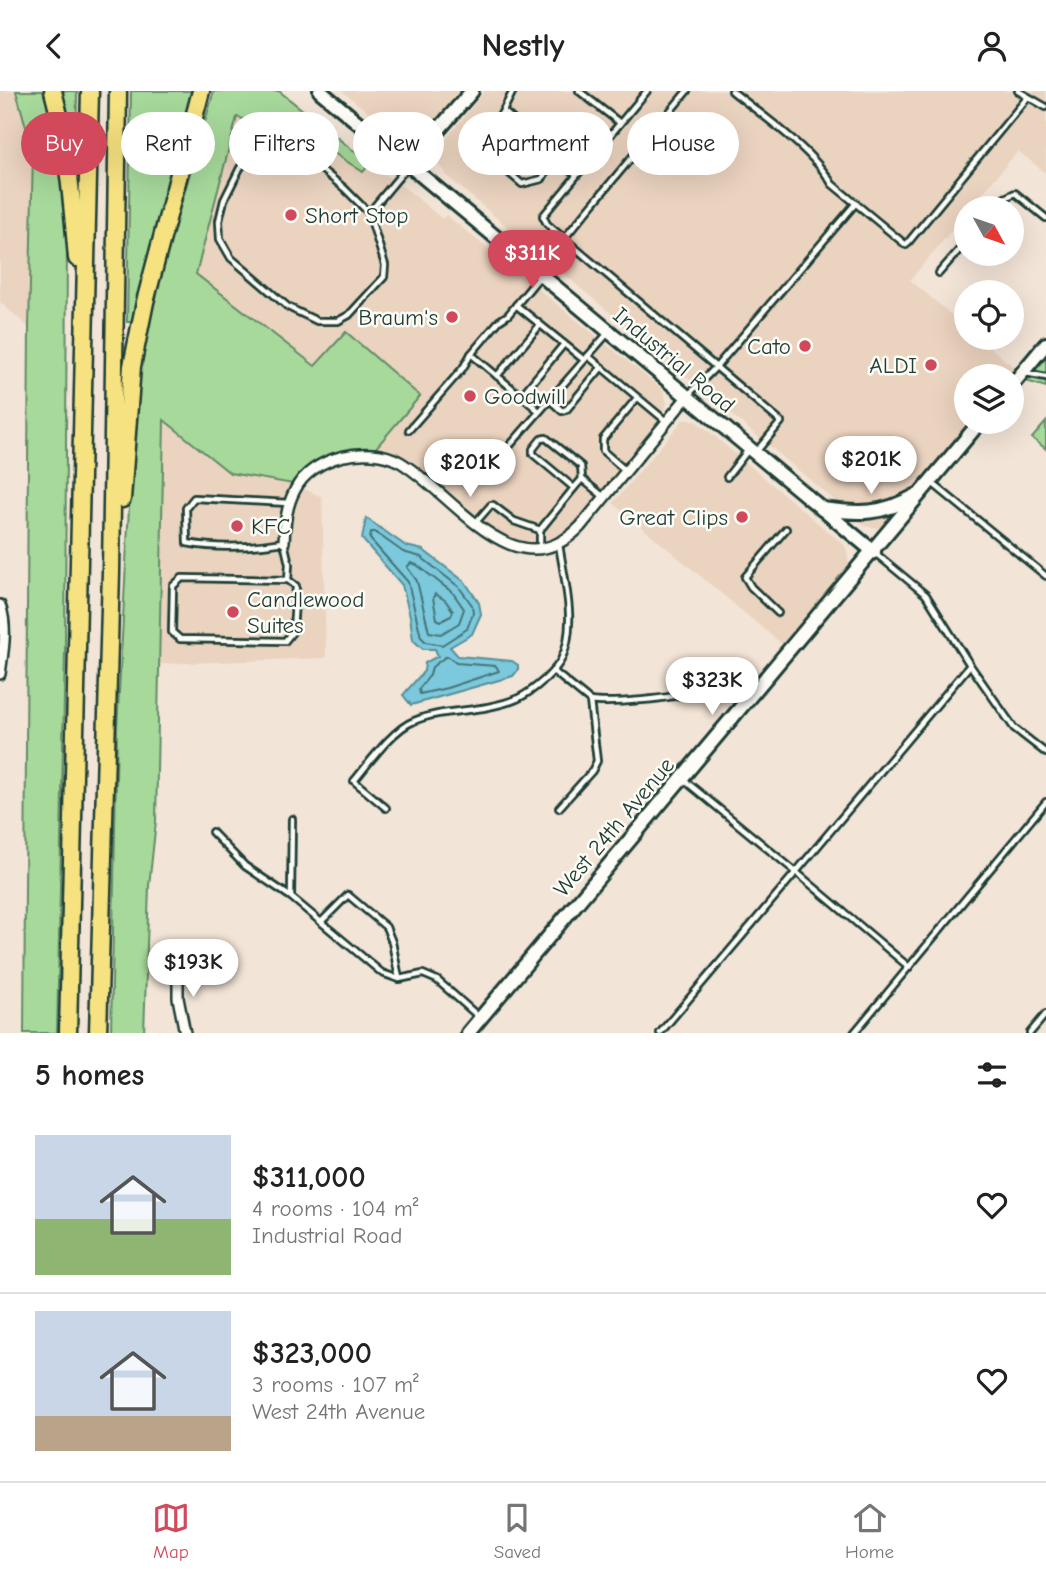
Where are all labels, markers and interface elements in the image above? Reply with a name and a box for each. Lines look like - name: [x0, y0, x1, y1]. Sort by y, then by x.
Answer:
- icon: back: [35, 27, 73, 65]
- text: Nestly: [482, 27, 564, 64]
- icon: person: [973, 27, 1011, 65]
- chip: Buy: [21, 112, 107, 175]
- chip: Rent: [121, 112, 215, 175]
- chip: Filters: [229, 112, 339, 175]
- chip: New: [353, 112, 444, 175]
- chip: Apartment: [458, 112, 613, 175]
- chip: House: [627, 112, 739, 175]
- north arrow: [954, 196, 1024, 266]
- map controls: [954, 196, 1024, 434]
- place label: Short Stop: [305, 202, 409, 229]
- marker: Short Stop: [283, 207, 299, 223]
- pin: $311K: [483, 231, 581, 290]
- text: $311K: [504, 239, 560, 266]
- button: locate: [954, 280, 1024, 350]
- street label: Industrial Road: [608, 301, 740, 419]
- place label: Braum's: [358, 304, 438, 331]
- marker: Braum's: [444, 309, 460, 325]
- place label: Cato: [747, 333, 791, 360]
- marker: Cato: [797, 338, 813, 354]
- place label: ALDI: [869, 352, 917, 379]
- marker: ALDI: [923, 357, 939, 373]
- button: layers: [954, 364, 1024, 434]
- place label: Goodwill: [484, 383, 566, 410]
- marker: Goodwill: [462, 388, 478, 404]
- pin: $201K: [822, 437, 920, 496]
- pin: $201K: [421, 439, 519, 499]
- text: $201K: [841, 445, 901, 472]
- text: $201K: [440, 448, 500, 475]
- place label: Great Clips: [619, 504, 728, 531]
- marker: Great Clips: [734, 509, 750, 525]
- place label: KFC: [251, 513, 291, 540]
- marker: KFC: [229, 518, 245, 534]
- place label: Candlewood Suites: [247, 586, 364, 639]
- marker: Candlewood Suites: [225, 604, 241, 620]
- pin: $323K: [663, 657, 761, 717]
- text: $323K: [682, 666, 742, 693]
- street label: West 24th Avenue: [548, 752, 680, 902]
- pin: $193K: [144, 939, 242, 999]
- text: $193K: [163, 948, 223, 975]
- icon: filters: [973, 1056, 1011, 1094]
- text: 5 homes: [35, 1058, 144, 1093]
- text: $311,000: [252, 1160, 366, 1195]
- icon: home: [91, 1163, 175, 1247]
- icon: heart: [973, 1186, 1011, 1224]
- text: 4 rooms · 104 m²: [252, 1195, 419, 1222]
- text: Industrial Road: [252, 1222, 402, 1249]
- text: $323,000: [252, 1336, 372, 1371]
- icon: home: [91, 1339, 175, 1423]
- icon: heart: [973, 1362, 1011, 1400]
- text: 3 rooms · 107 m²: [252, 1371, 419, 1398]
- text: West 24th Avenue: [252, 1398, 425, 1425]
- tab: Map: [152, 1499, 190, 1563]
- tab: Saved: [494, 1499, 541, 1563]
- tab: Home: [845, 1499, 894, 1563]

